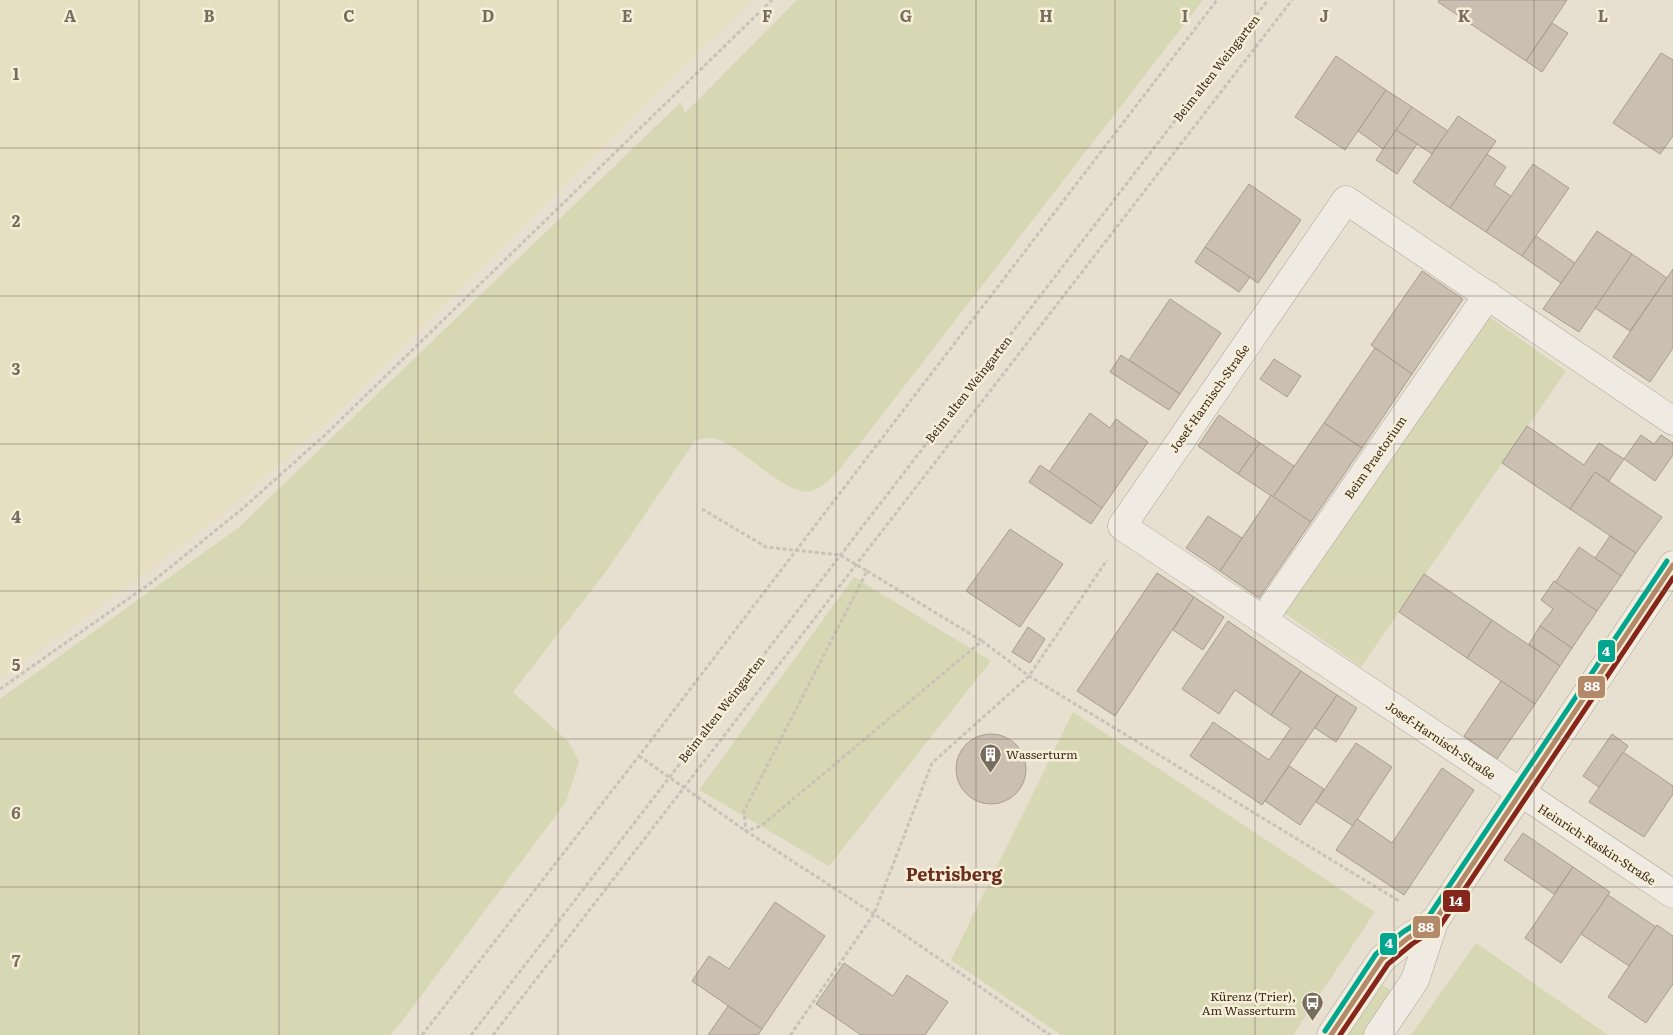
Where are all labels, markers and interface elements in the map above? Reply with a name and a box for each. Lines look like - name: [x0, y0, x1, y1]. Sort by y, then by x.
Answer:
- text: A: [64, 3, 76, 27]
- text: B: [203, 3, 215, 27]
- text: C: [343, 3, 355, 27]
- text: D: [482, 3, 494, 27]
- text: E: [622, 3, 633, 27]
- text: F: [762, 3, 772, 27]
- text: G: [900, 3, 912, 27]
- text: H: [1039, 3, 1053, 27]
- text: I: [1182, 3, 1188, 27]
- text: J: [1319, 3, 1329, 27]
- text: K: [1458, 3, 1471, 27]
- text: L: [1598, 3, 1608, 27]
- street label: Beim alten Weingarten: [1168, 11, 1264, 125]
- text: 1: [13, 61, 20, 85]
- text: 2: [12, 208, 21, 232]
- street label: Beim alten Weingarten: [920, 332, 1016, 446]
- street label: Josef-Harnisch-Straße: [1165, 340, 1253, 456]
- text: 3: [12, 356, 21, 380]
- street label: Beim Praetorium: [1339, 411, 1411, 502]
- text: 4: [11, 504, 21, 528]
- line badge: 4: [1597, 639, 1616, 663]
- text: 4: [1602, 640, 1611, 660]
- text: 5: [12, 652, 21, 676]
- street label: Beim alten Weingarten: [673, 652, 769, 766]
- line badge: 88: [1577, 675, 1606, 699]
- text: 88: [1584, 675, 1600, 695]
- street label: Josef-Harnisch-Straße: [1383, 696, 1499, 784]
- building icon: Wasserturm: [978, 742, 1002, 773]
- place label: Wasserturm: [1006, 745, 1078, 763]
- street label: Heinrich-Raskin-Straße: [1535, 799, 1659, 889]
- text: 6: [11, 800, 21, 824]
- district label: Petrisberg: [906, 860, 1003, 887]
- line badge: 14: [1442, 889, 1471, 913]
- text: 14: [1449, 890, 1463, 910]
- line badge: 88: [1412, 915, 1441, 939]
- text: 88: [1418, 916, 1434, 936]
- line badge: 4: [1379, 932, 1398, 956]
- text: 4: [1385, 932, 1394, 952]
- text: 7: [12, 948, 21, 972]
- place label: Kürenz (Trier), Am Wasserturm: [1202, 987, 1296, 1019]
- bus stop icon: Kürenz (Trier), Am Wasserturm: [1300, 991, 1324, 1022]

